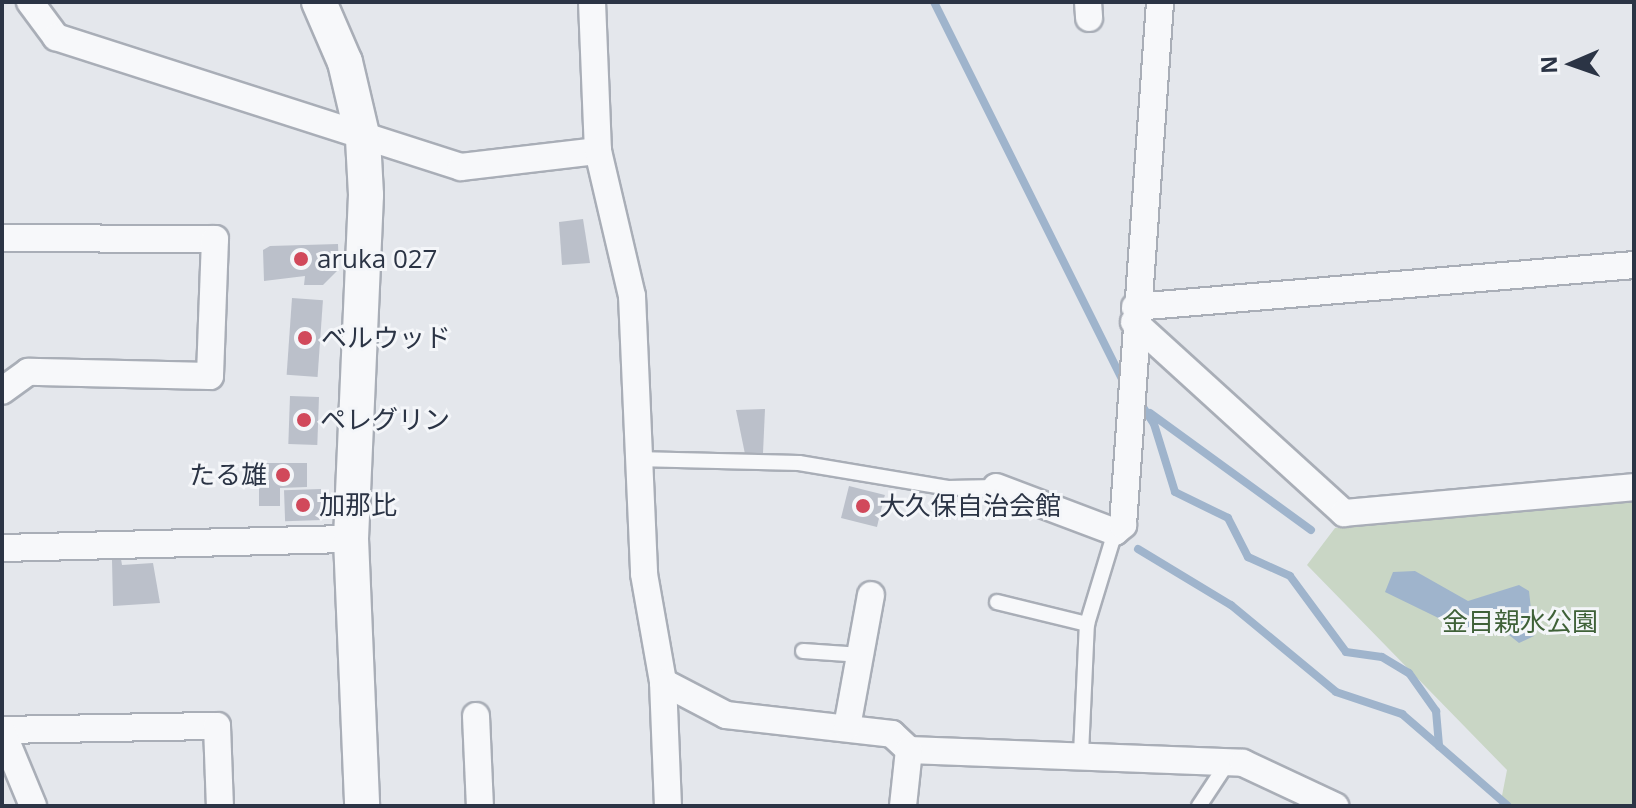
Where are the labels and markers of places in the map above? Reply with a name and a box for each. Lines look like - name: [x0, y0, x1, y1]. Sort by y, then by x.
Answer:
- place label: aruka 027: [317, 243, 437, 275]
- marker: aruka 027: [292, 250, 310, 268]
- place label: ベルウッド: [321, 322, 451, 354]
- marker: ベルウッド: [296, 329, 314, 347]
- place label: ペレグリン: [320, 404, 450, 436]
- marker: ペレグリン: [295, 411, 313, 429]
- place label: たる雄: [189, 459, 267, 491]
- marker: たる雄: [274, 466, 292, 484]
- place label: 加那比: [319, 489, 397, 521]
- place label: 大久保自治会館: [879, 490, 1061, 522]
- marker: 加那比: [294, 496, 312, 514]
- marker: 大久保自治会館: [854, 497, 872, 515]

